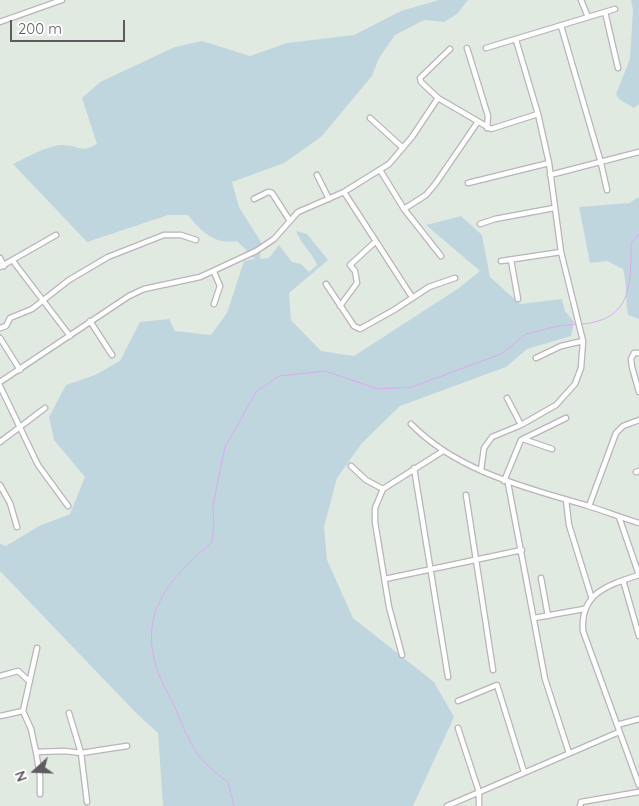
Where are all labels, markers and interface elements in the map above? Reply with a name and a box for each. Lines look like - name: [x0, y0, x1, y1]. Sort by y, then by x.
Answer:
- scale bar: [12, 10, 128, 42]
- text: 200 m: [18, 19, 62, 38]
- north arrow: [10, 746, 60, 796]
- text: N: [11, 768, 31, 784]

